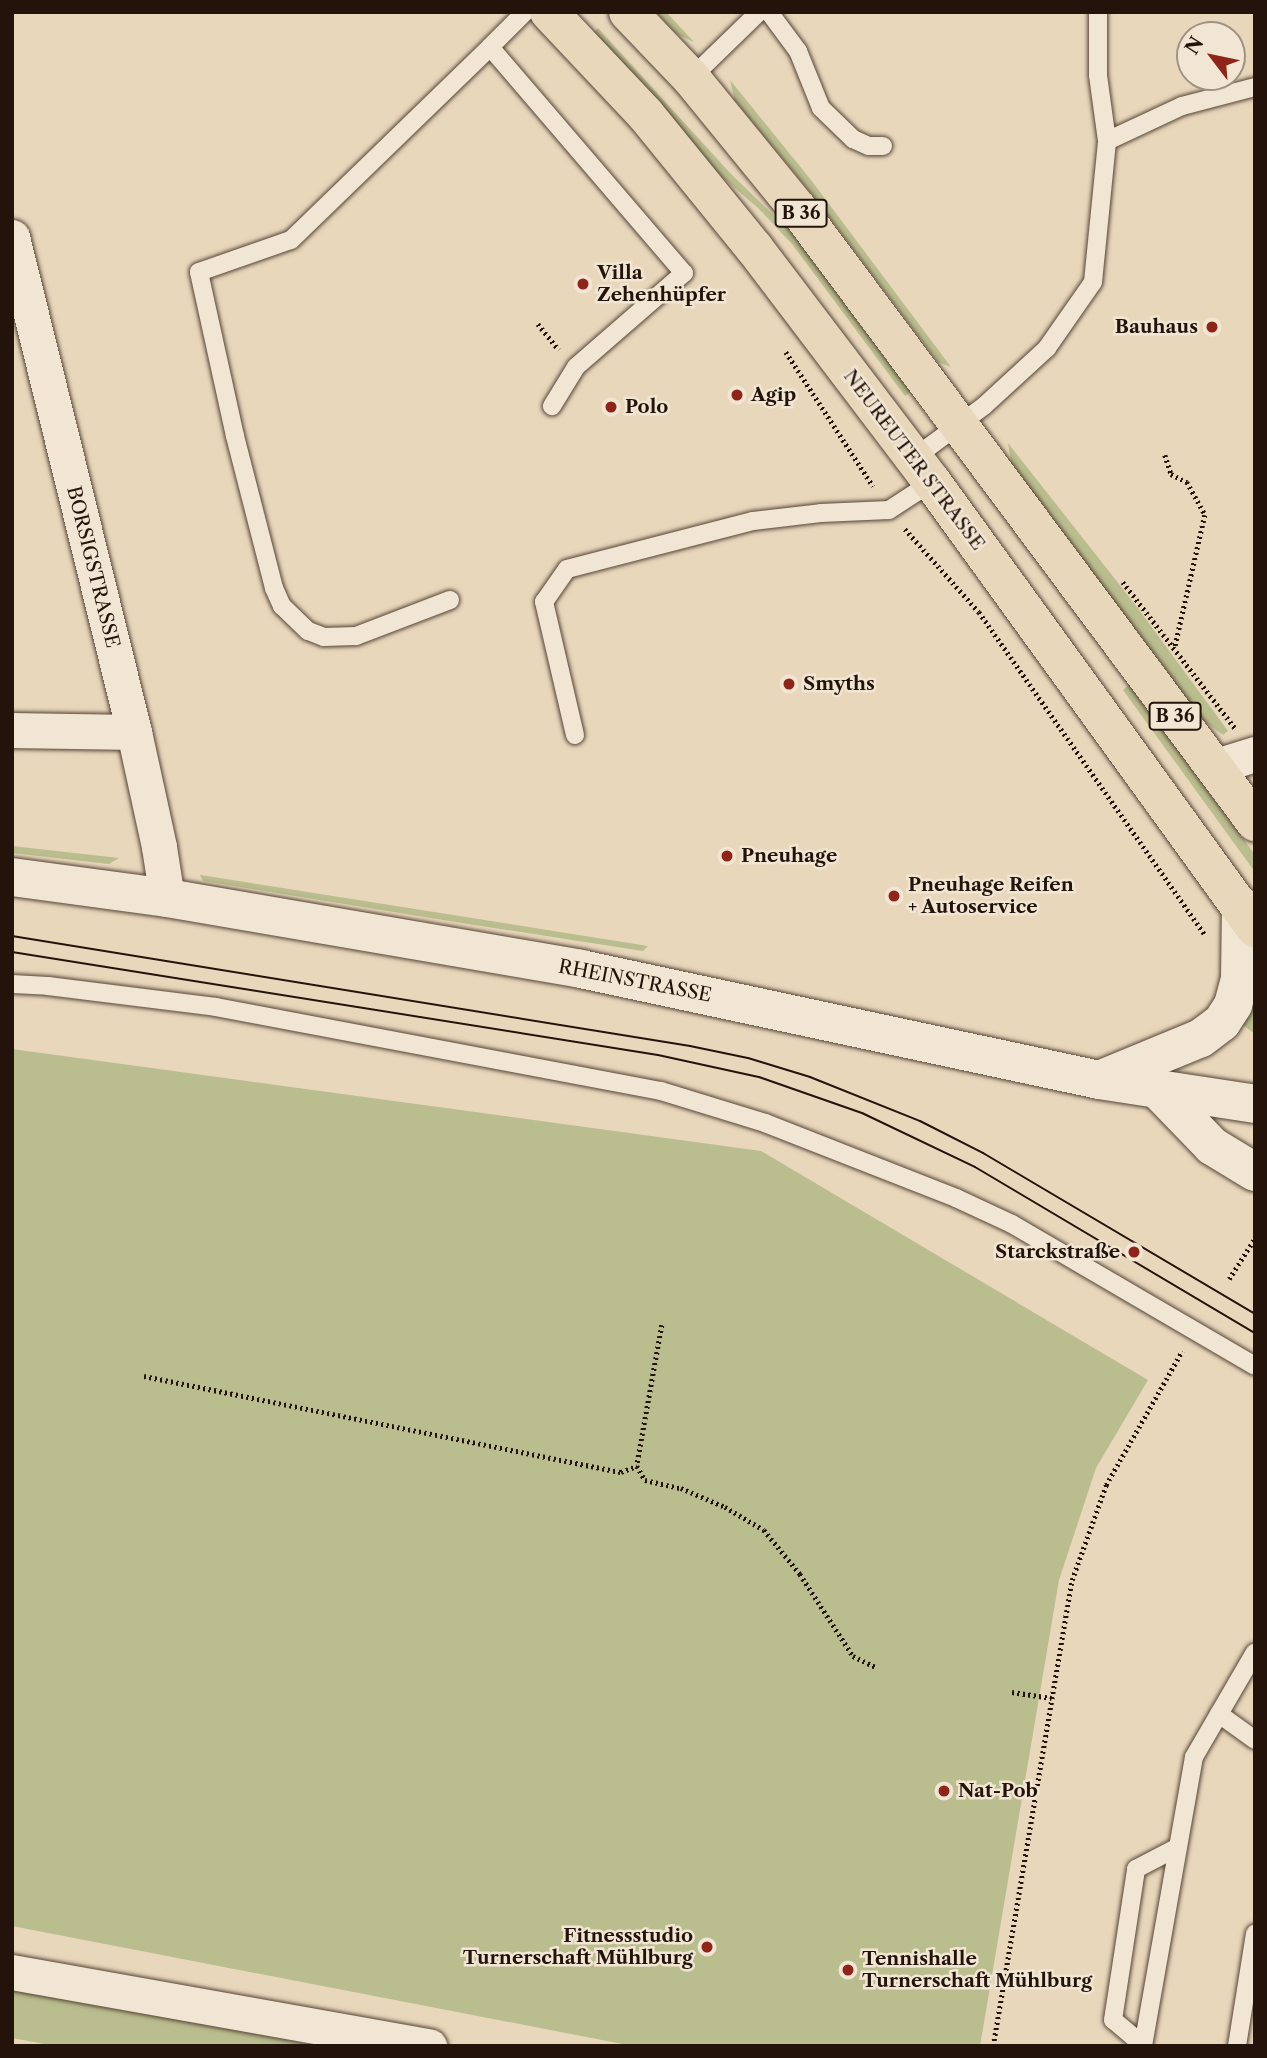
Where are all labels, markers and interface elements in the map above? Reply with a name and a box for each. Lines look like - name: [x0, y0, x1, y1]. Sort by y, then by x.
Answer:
- north arrow: [1176, 21, 1246, 91]
- text: N: [1180, 33, 1209, 59]
- road number: B 36: [773, 198, 829, 228]
- place label: Villa Zehenhüpfer: [597, 262, 726, 306]
- marker: Villa Zehenhüpfer: [575, 276, 591, 292]
- place label: Bauhaus: [1115, 316, 1198, 338]
- marker: Bauhaus: [1204, 319, 1220, 335]
- street label: NEUREUTER STRASSE: [838, 365, 990, 555]
- place label: Agip: [751, 384, 796, 406]
- marker: Agip: [729, 387, 745, 403]
- place label: Polo: [625, 396, 668, 418]
- marker: Polo: [603, 399, 619, 415]
- street label: BORSIGSTRASSE: [62, 484, 124, 650]
- place label: Smyths: [803, 673, 875, 695]
- marker: Smyths: [781, 676, 797, 692]
- road number: B 36: [1147, 702, 1203, 730]
- place label: Pneuhage: [741, 845, 837, 867]
- marker: Pneuhage: [719, 848, 735, 864]
- place label: Pneuhage Reifen + Autoservice: [908, 874, 1074, 918]
- marker: Pneuhage Reifen + Autoservice: [886, 888, 902, 904]
- street label: RHEINSTRASSE: [556, 955, 714, 1007]
- place label: Starckstraße: [995, 1241, 1120, 1263]
- marker: Starckstraße: [1126, 1244, 1142, 1260]
- place label: Nat-Pob: [958, 1780, 1038, 1802]
- marker: Nat-Pob: [936, 1783, 952, 1799]
- place label: Fitnessstudio Turnerschaft Mühlburg: [463, 1925, 693, 1969]
- marker: Fitnessstudio Turnerschaft Mühlburg: [699, 1939, 715, 1955]
- place label: Tennishalle Turnerschaft Mühlburg: [862, 1948, 1092, 1992]
- marker: Tennishalle Turnerschaft Mühlburg: [840, 1962, 856, 1978]

